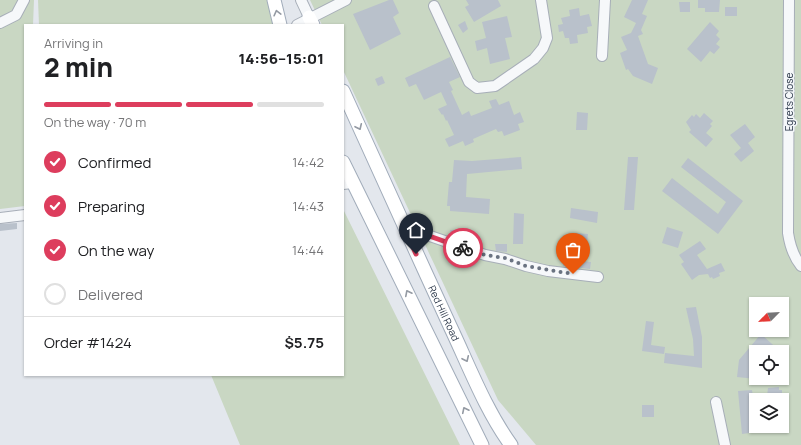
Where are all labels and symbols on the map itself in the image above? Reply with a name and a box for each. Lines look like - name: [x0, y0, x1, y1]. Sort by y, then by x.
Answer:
- one-way arrow: [273, 9, 281, 16]
- street label: Egrets Close: [782, 73, 796, 131]
- one-way arrow: [354, 122, 362, 130]
- pin: [399, 213, 433, 254]
- courier: [443, 228, 483, 268]
- pin: [556, 233, 590, 274]
- street label: Red Hill Road: [425, 283, 463, 343]
- one-way arrow: [405, 290, 413, 298]
- north arrow: [749, 297, 789, 337]
- one-way arrow: [461, 355, 469, 363]
- one-way arrow: [462, 406, 470, 414]

